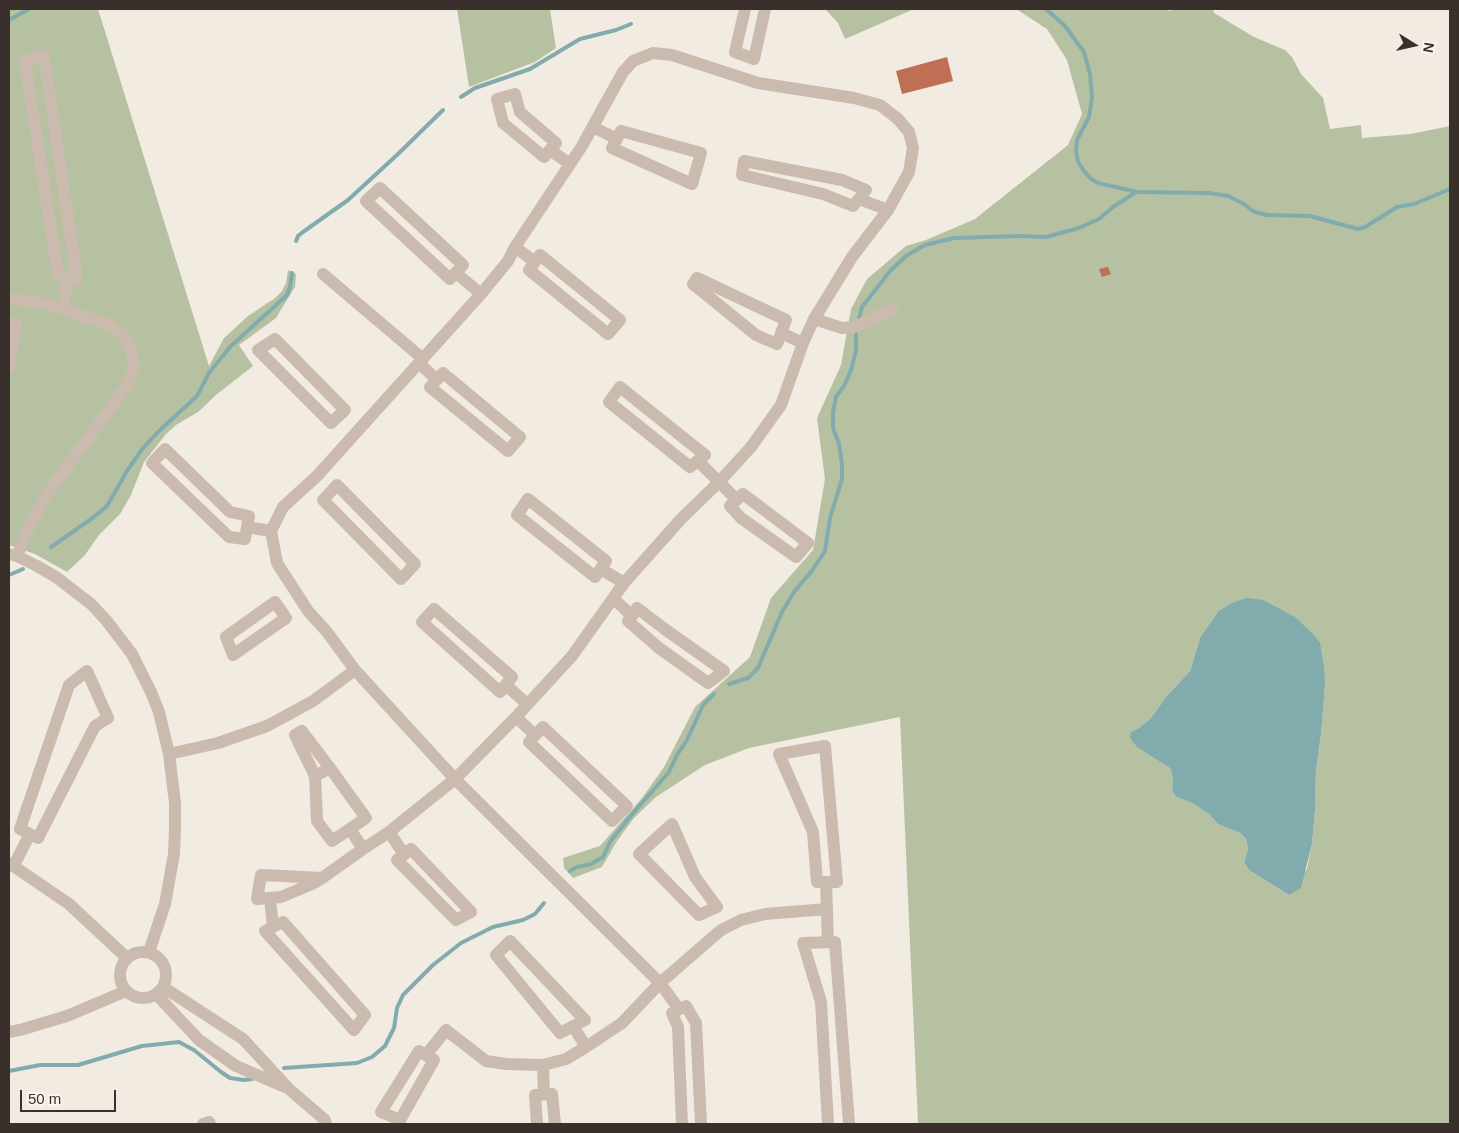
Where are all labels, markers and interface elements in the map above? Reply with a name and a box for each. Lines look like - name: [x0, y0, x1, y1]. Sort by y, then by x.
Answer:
- north arrow: [1389, 20, 1439, 70]
- text: N: [1420, 41, 1438, 54]
- scale bar: [22, 1080, 119, 1112]
- text: 50 m: [28, 1090, 61, 1107]

